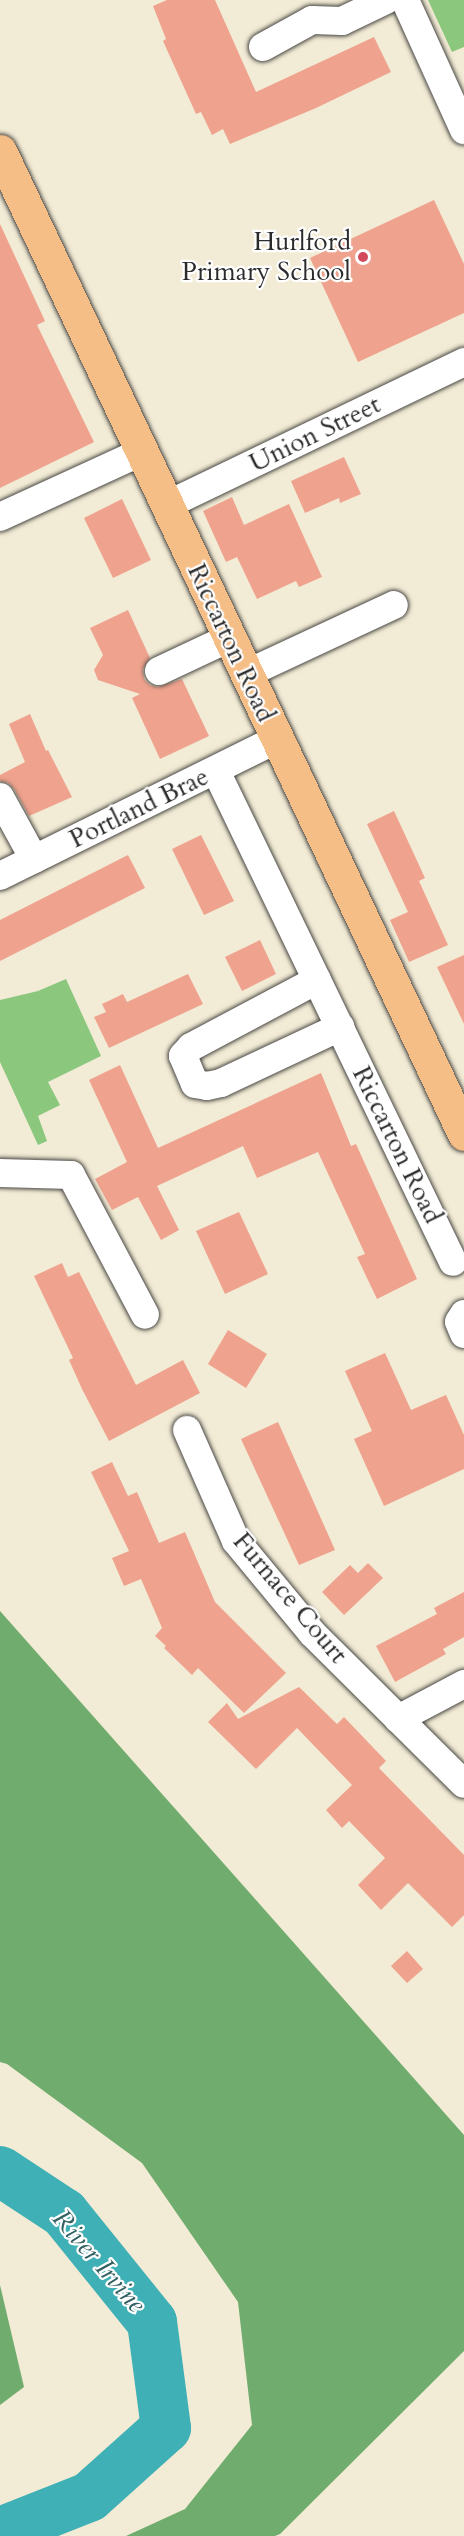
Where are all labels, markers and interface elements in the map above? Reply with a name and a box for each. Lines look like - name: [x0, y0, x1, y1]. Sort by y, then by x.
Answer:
- place label: Hurlford Primary School: [182, 226, 351, 288]
- marker: Hurlford Primary School: [356, 250, 370, 264]
- street label: Union Street: [244, 389, 386, 479]
- street label: Riccarton Road: [181, 559, 281, 727]
- street label: Portland Brae: [64, 761, 214, 855]
- street label: Riccarton Road: [346, 1061, 448, 1229]
- street label: Furnace Court: [226, 1526, 354, 1670]
- water label: River Irvine: [45, 2203, 153, 2319]

